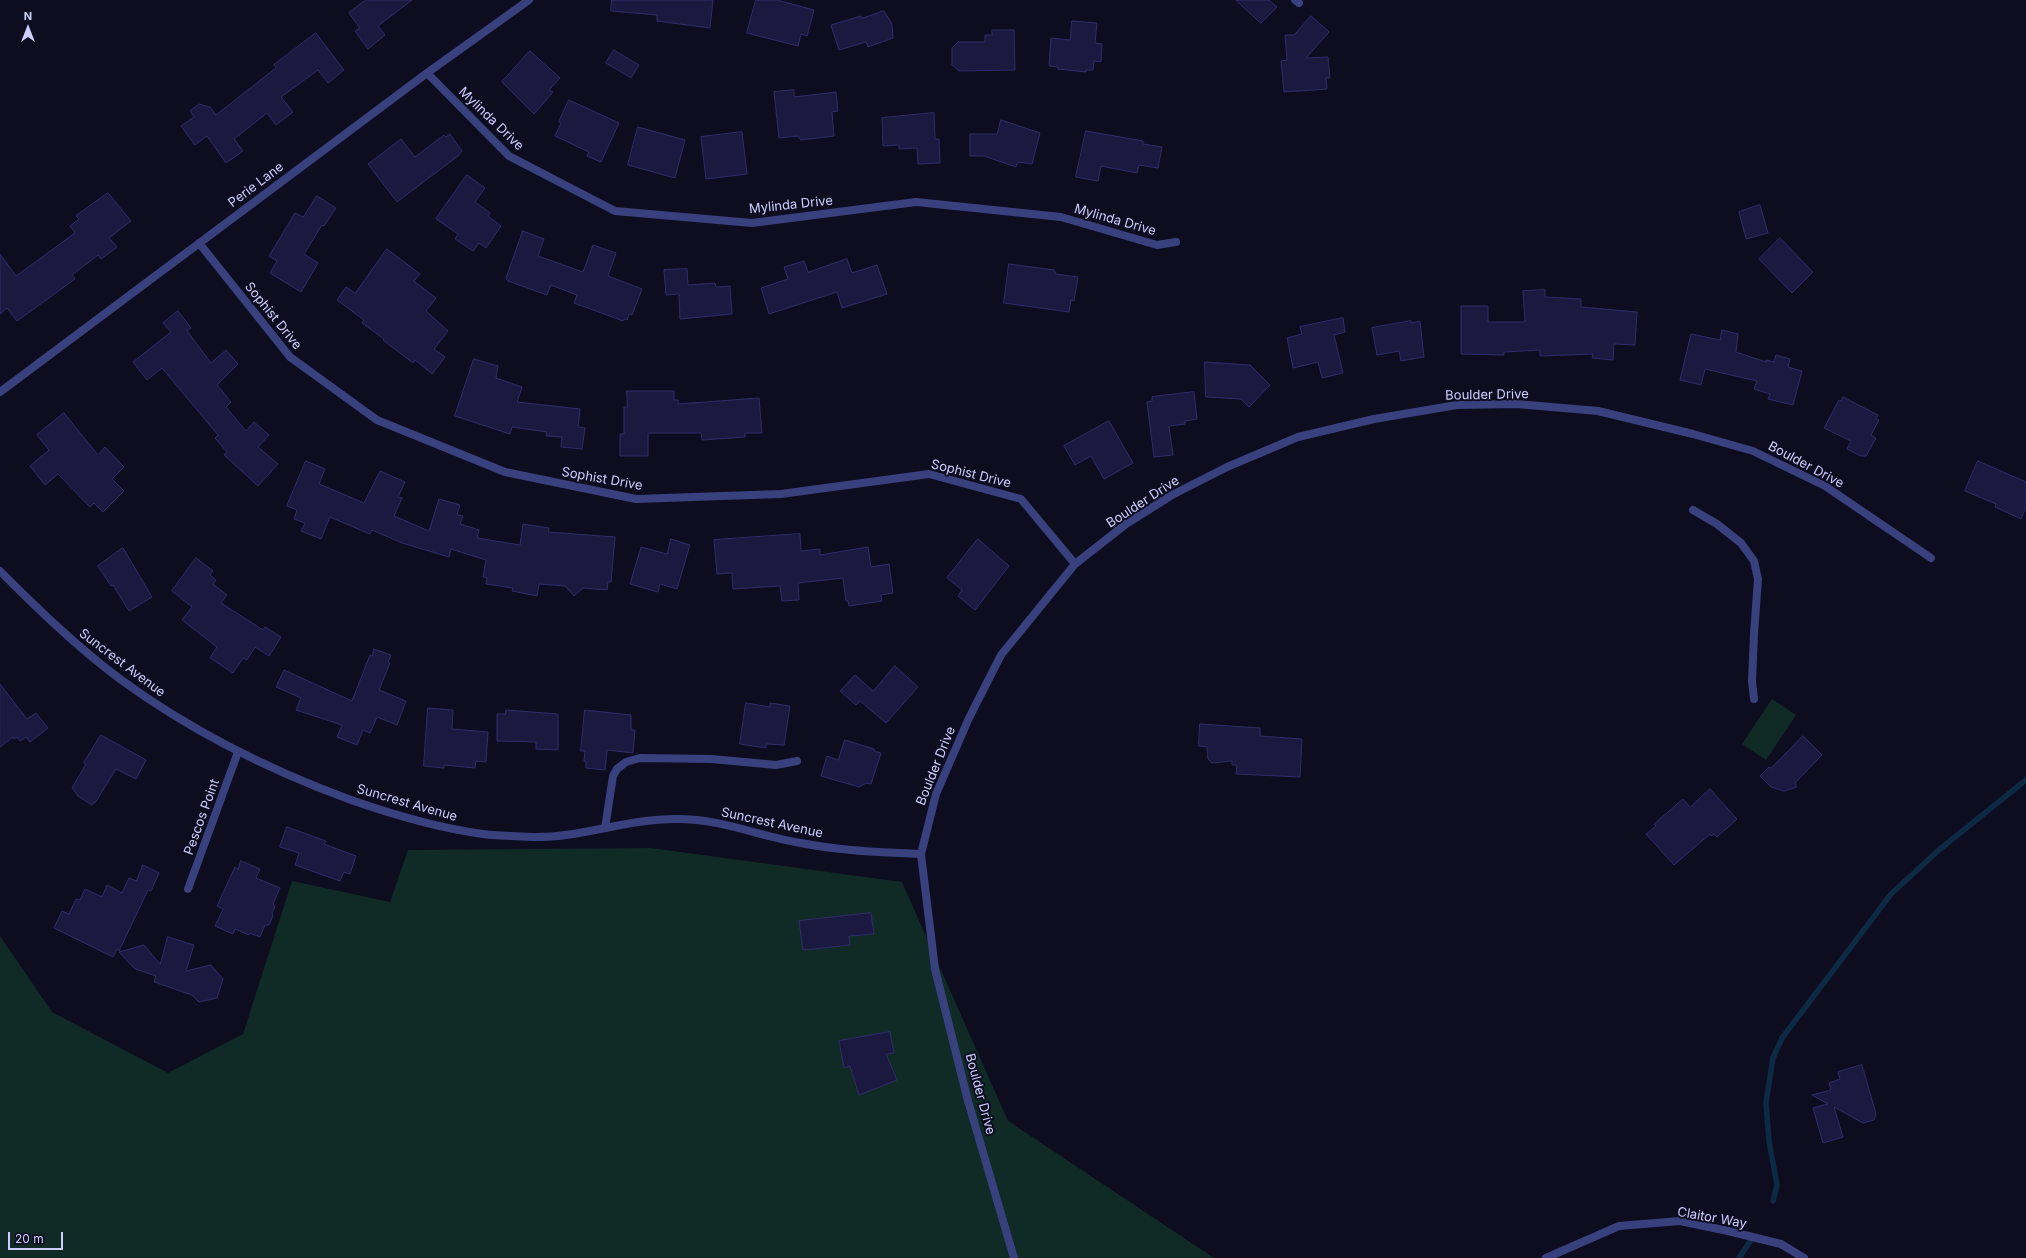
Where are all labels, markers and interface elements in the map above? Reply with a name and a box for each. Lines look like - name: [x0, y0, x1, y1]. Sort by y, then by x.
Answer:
- north arrow: [8, 8, 48, 48]
- text: N: [24, 9, 32, 23]
- street label: Mylinda Drive: [455, 84, 527, 154]
- street label: Perie Lane: [225, 159, 287, 211]
- street label: Mylinda Drive: [748, 193, 834, 217]
- street label: Mylinda Drive: [1072, 201, 1158, 239]
- street label: Sophist Drive: [241, 279, 305, 353]
- street label: Boulder Drive: [1445, 386, 1529, 404]
- street label: Boulder Drive: [1765, 439, 1847, 491]
- street label: Sophist Drive: [929, 457, 1013, 491]
- street label: Sophist Drive: [560, 464, 644, 494]
- street label: Boulder Drive: [1104, 473, 1182, 531]
- street label: Suncrest Avenue: [76, 626, 168, 700]
- street label: Boulder Drive: [913, 724, 959, 808]
- street label: Pescos Point: [181, 777, 223, 857]
- street label: Suncrest Avenue: [355, 781, 459, 825]
- street label: Suncrest Avenue: [720, 805, 824, 841]
- street label: Boulder Drive: [962, 1052, 998, 1136]
- street label: Claitor Way: [1676, 1204, 1748, 1232]
- scale bar: [10, 1224, 65, 1250]
- text: 20 m: [15, 1231, 44, 1246]

